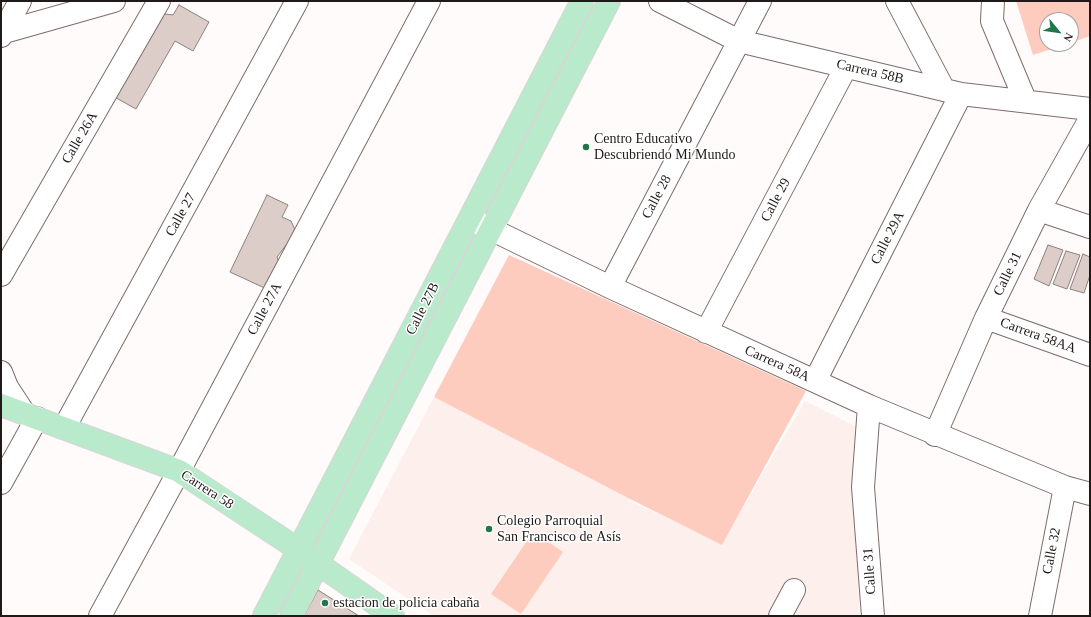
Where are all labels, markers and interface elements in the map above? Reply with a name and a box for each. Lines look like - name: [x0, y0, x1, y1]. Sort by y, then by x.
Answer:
- north arrow: [1039, 12, 1079, 52]
- text: N: [1061, 31, 1076, 44]
- street label: Carrera 58B: [835, 56, 905, 88]
- street label: Calle 26A: [58, 109, 102, 167]
- place label: Centro Educativo Descubriendo Mi Mundo: [594, 131, 736, 164]
- marker: Centro Educativo Descubriendo Mi Mundo: [581, 142, 591, 152]
- street label: Calle 28: [639, 172, 675, 222]
- street label: Calle 29: [758, 175, 794, 225]
- street label: Calle 27: [162, 190, 200, 240]
- street label: Calle 29A: [868, 209, 908, 267]
- street label: Calle 31: [990, 249, 1026, 299]
- street label: Calle 27A: [244, 280, 286, 338]
- street label: Calle 27B: [403, 280, 443, 338]
- street label: Carrera 58AA: [998, 314, 1078, 358]
- street label: Carrera 58A: [742, 342, 812, 386]
- street label: Carrera 58: [177, 467, 237, 513]
- place label: Colegio Parroquial San Francisco de Asís: [497, 513, 621, 546]
- marker: Colegio Parroquial San Francisco de Asís: [484, 524, 494, 534]
- street label: Calle 32: [1039, 526, 1065, 576]
- street label: Calle 31: [860, 547, 880, 595]
- place label: estacion de policia cabaña: [333, 595, 480, 611]
- marker: estacion de policia cabaña: [320, 598, 330, 608]

